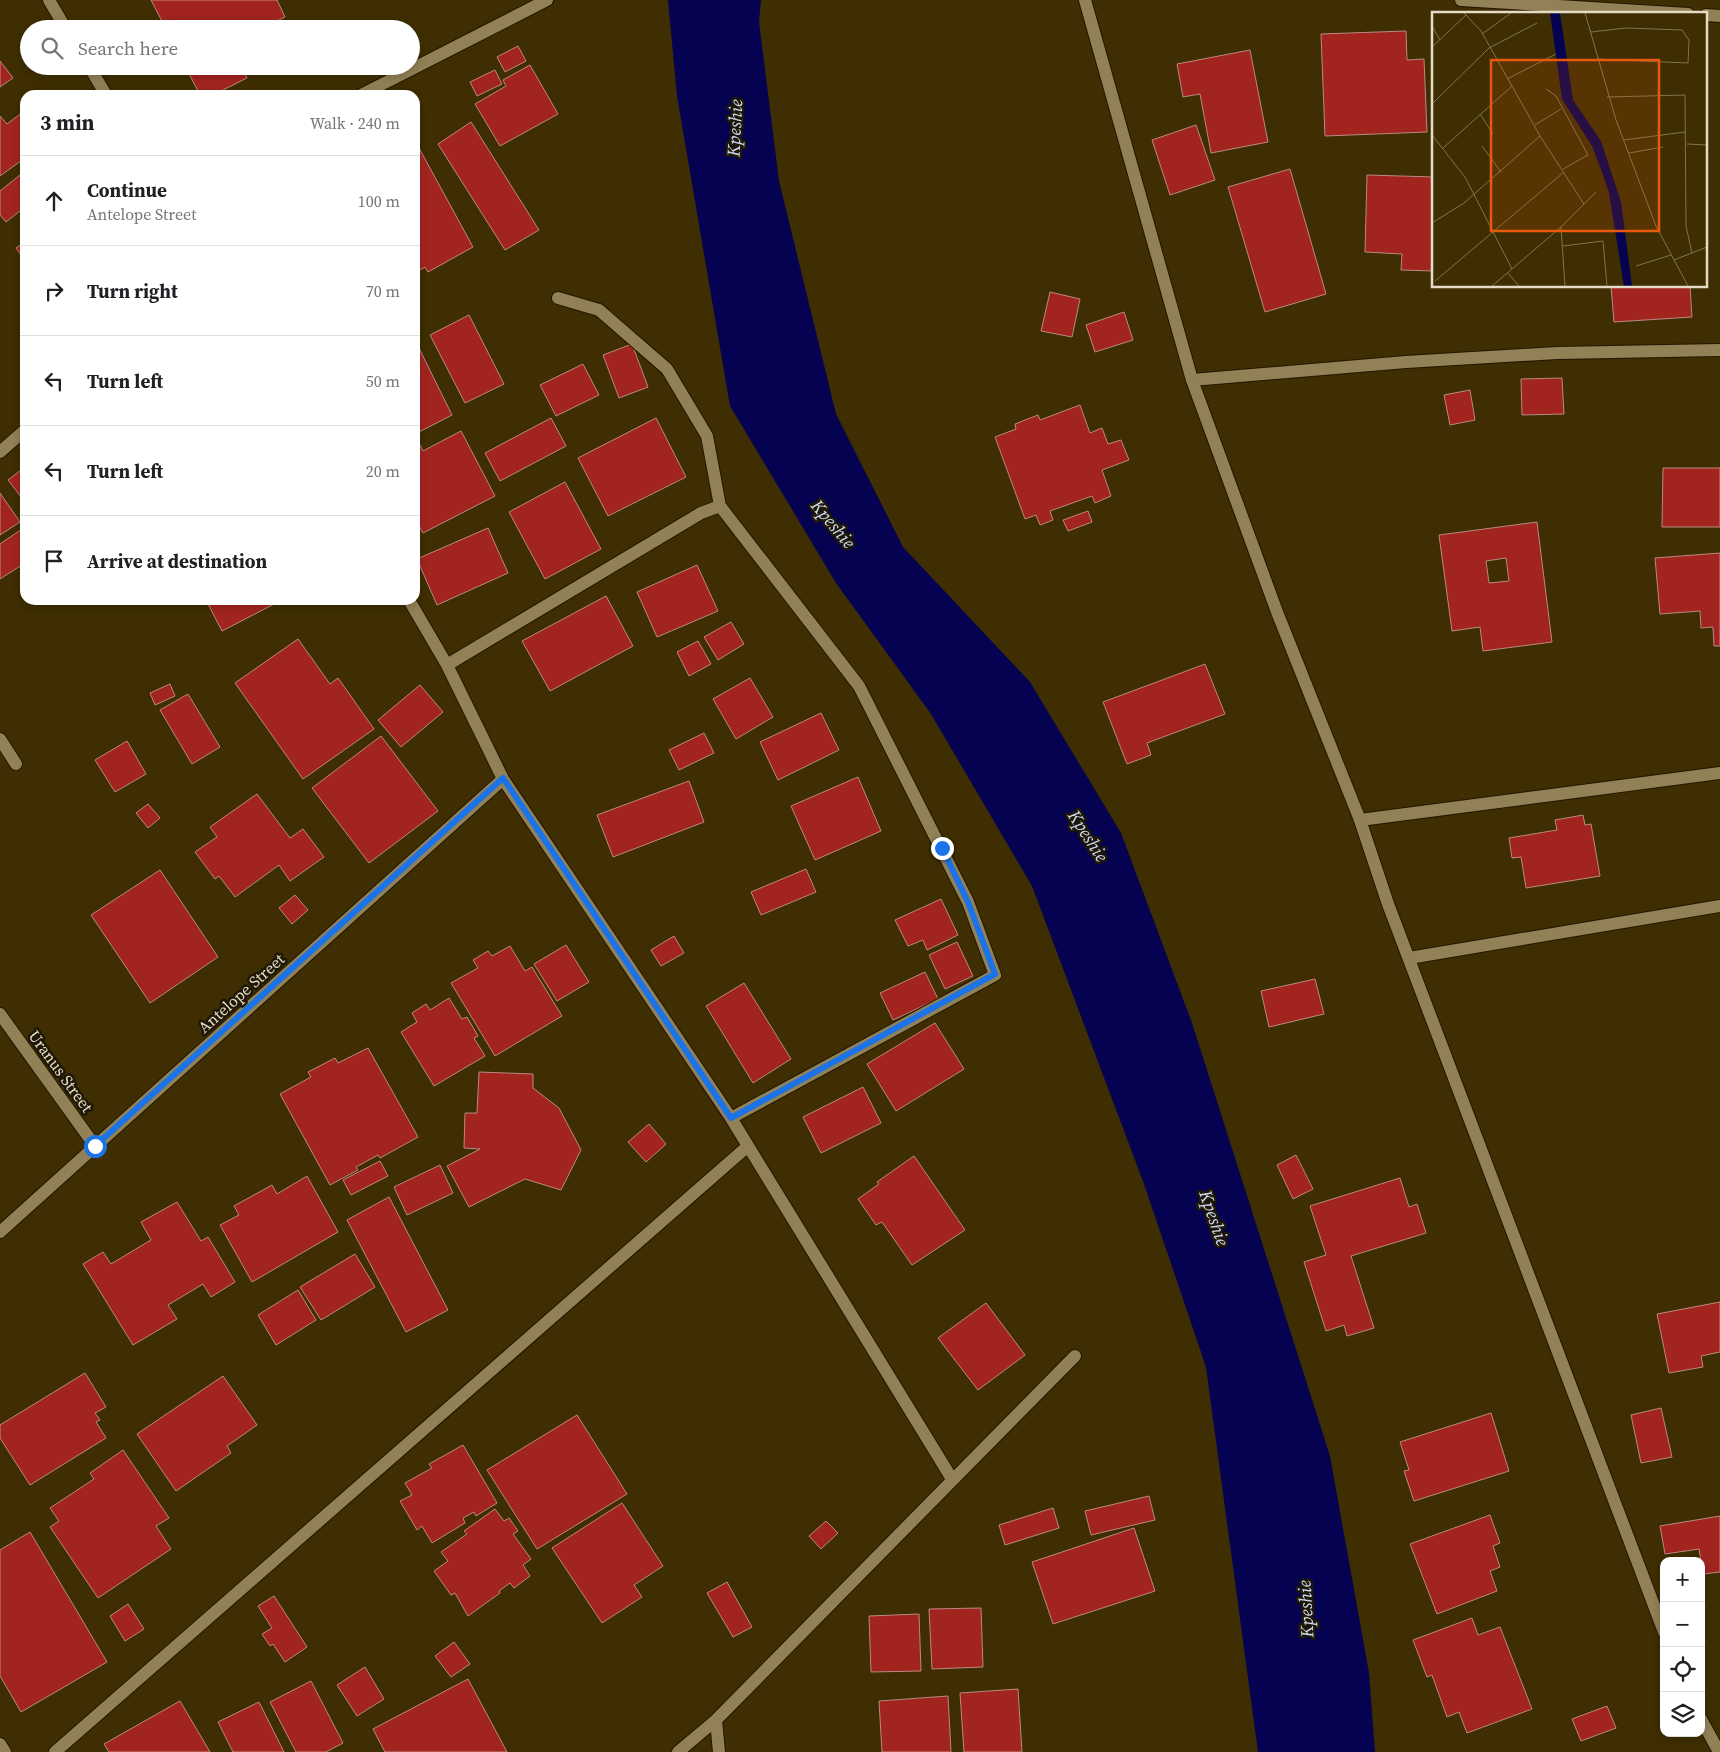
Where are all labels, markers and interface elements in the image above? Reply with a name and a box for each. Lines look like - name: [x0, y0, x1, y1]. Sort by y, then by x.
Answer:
- inset map: [1432, 12, 1708, 288]
- search box: [20, 20, 420, 75]
- icon: search: [38, 34, 66, 62]
- text: Search here: [78, 35, 178, 61]
- water label: Kpeshie: [720, 98, 749, 158]
- text: 3 min: [40, 108, 95, 137]
- text: Walk · 240 m: [310, 112, 400, 134]
- text: Continue: [87, 177, 167, 203]
- icon: ahead: [40, 187, 68, 215]
- text: 100 m: [358, 190, 400, 212]
- text: Antelope Street: [87, 203, 196, 225]
- icon: right: [40, 277, 68, 305]
- text: Turn right: [87, 278, 178, 304]
- text: 70 m: [366, 280, 400, 302]
- icon: left: [40, 367, 68, 395]
- text: Turn left: [87, 368, 163, 394]
- text: 50 m: [366, 370, 400, 392]
- icon: left: [40, 457, 68, 485]
- text: Turn left: [87, 458, 163, 484]
- text: 20 m: [366, 460, 400, 482]
- water label: Kpeshie: [805, 493, 862, 554]
- icon: arrive: [40, 547, 68, 575]
- text: Arrive at destination: [87, 548, 267, 574]
- water label: Kpeshie: [1062, 804, 1115, 867]
- route end: [931, 837, 954, 860]
- street label: Antelope Street: [193, 948, 290, 1038]
- street label: Uranus Street: [24, 1025, 99, 1117]
- route start: [84, 1135, 107, 1158]
- water label: Kpeshie: [1193, 1186, 1236, 1250]
- map controls: [1660, 1557, 1705, 1737]
- button: +: [1660, 1557, 1705, 1602]
- water label: Kpeshie: [1291, 1579, 1320, 1639]
- button: −: [1660, 1602, 1705, 1647]
- button: locate: [1660, 1647, 1705, 1692]
- button: layers: [1660, 1692, 1705, 1737]

